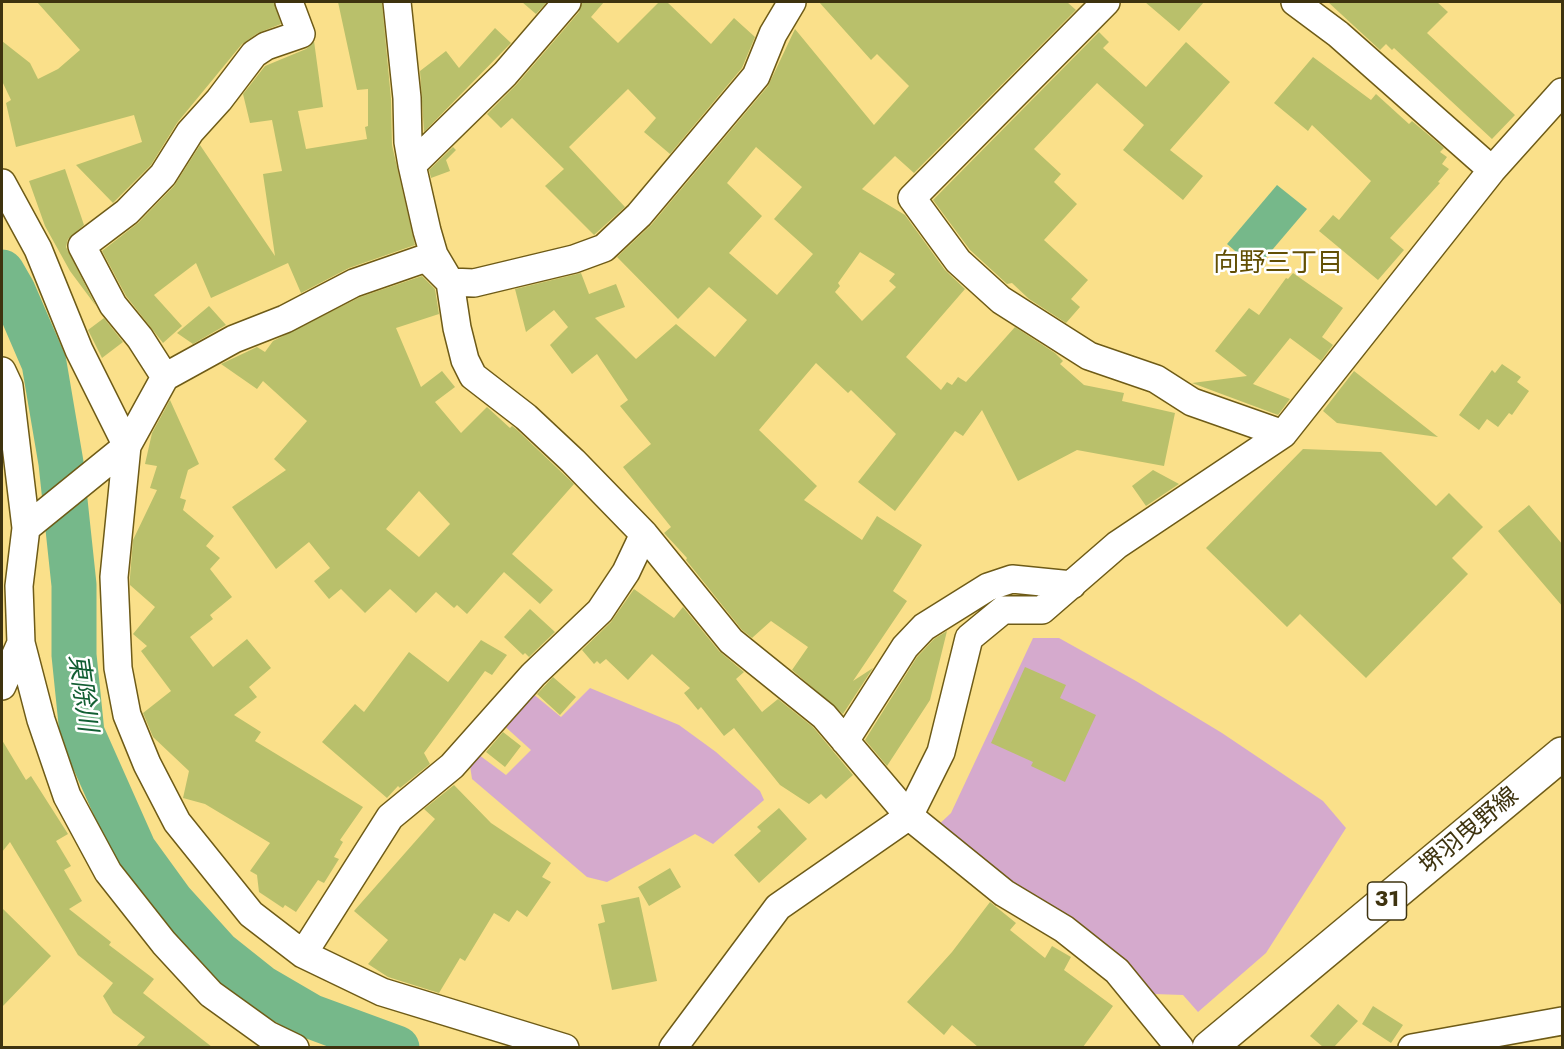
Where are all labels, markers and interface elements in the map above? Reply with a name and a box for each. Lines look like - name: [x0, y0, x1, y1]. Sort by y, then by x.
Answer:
- district label: 向野三丁目: [1213, 249, 1343, 281]
- water label: 東除川: [60, 652, 102, 734]
- street label: 堺羽曳野線: [1415, 782, 1525, 882]
- road number: 31: [1368, 882, 1406, 920]

